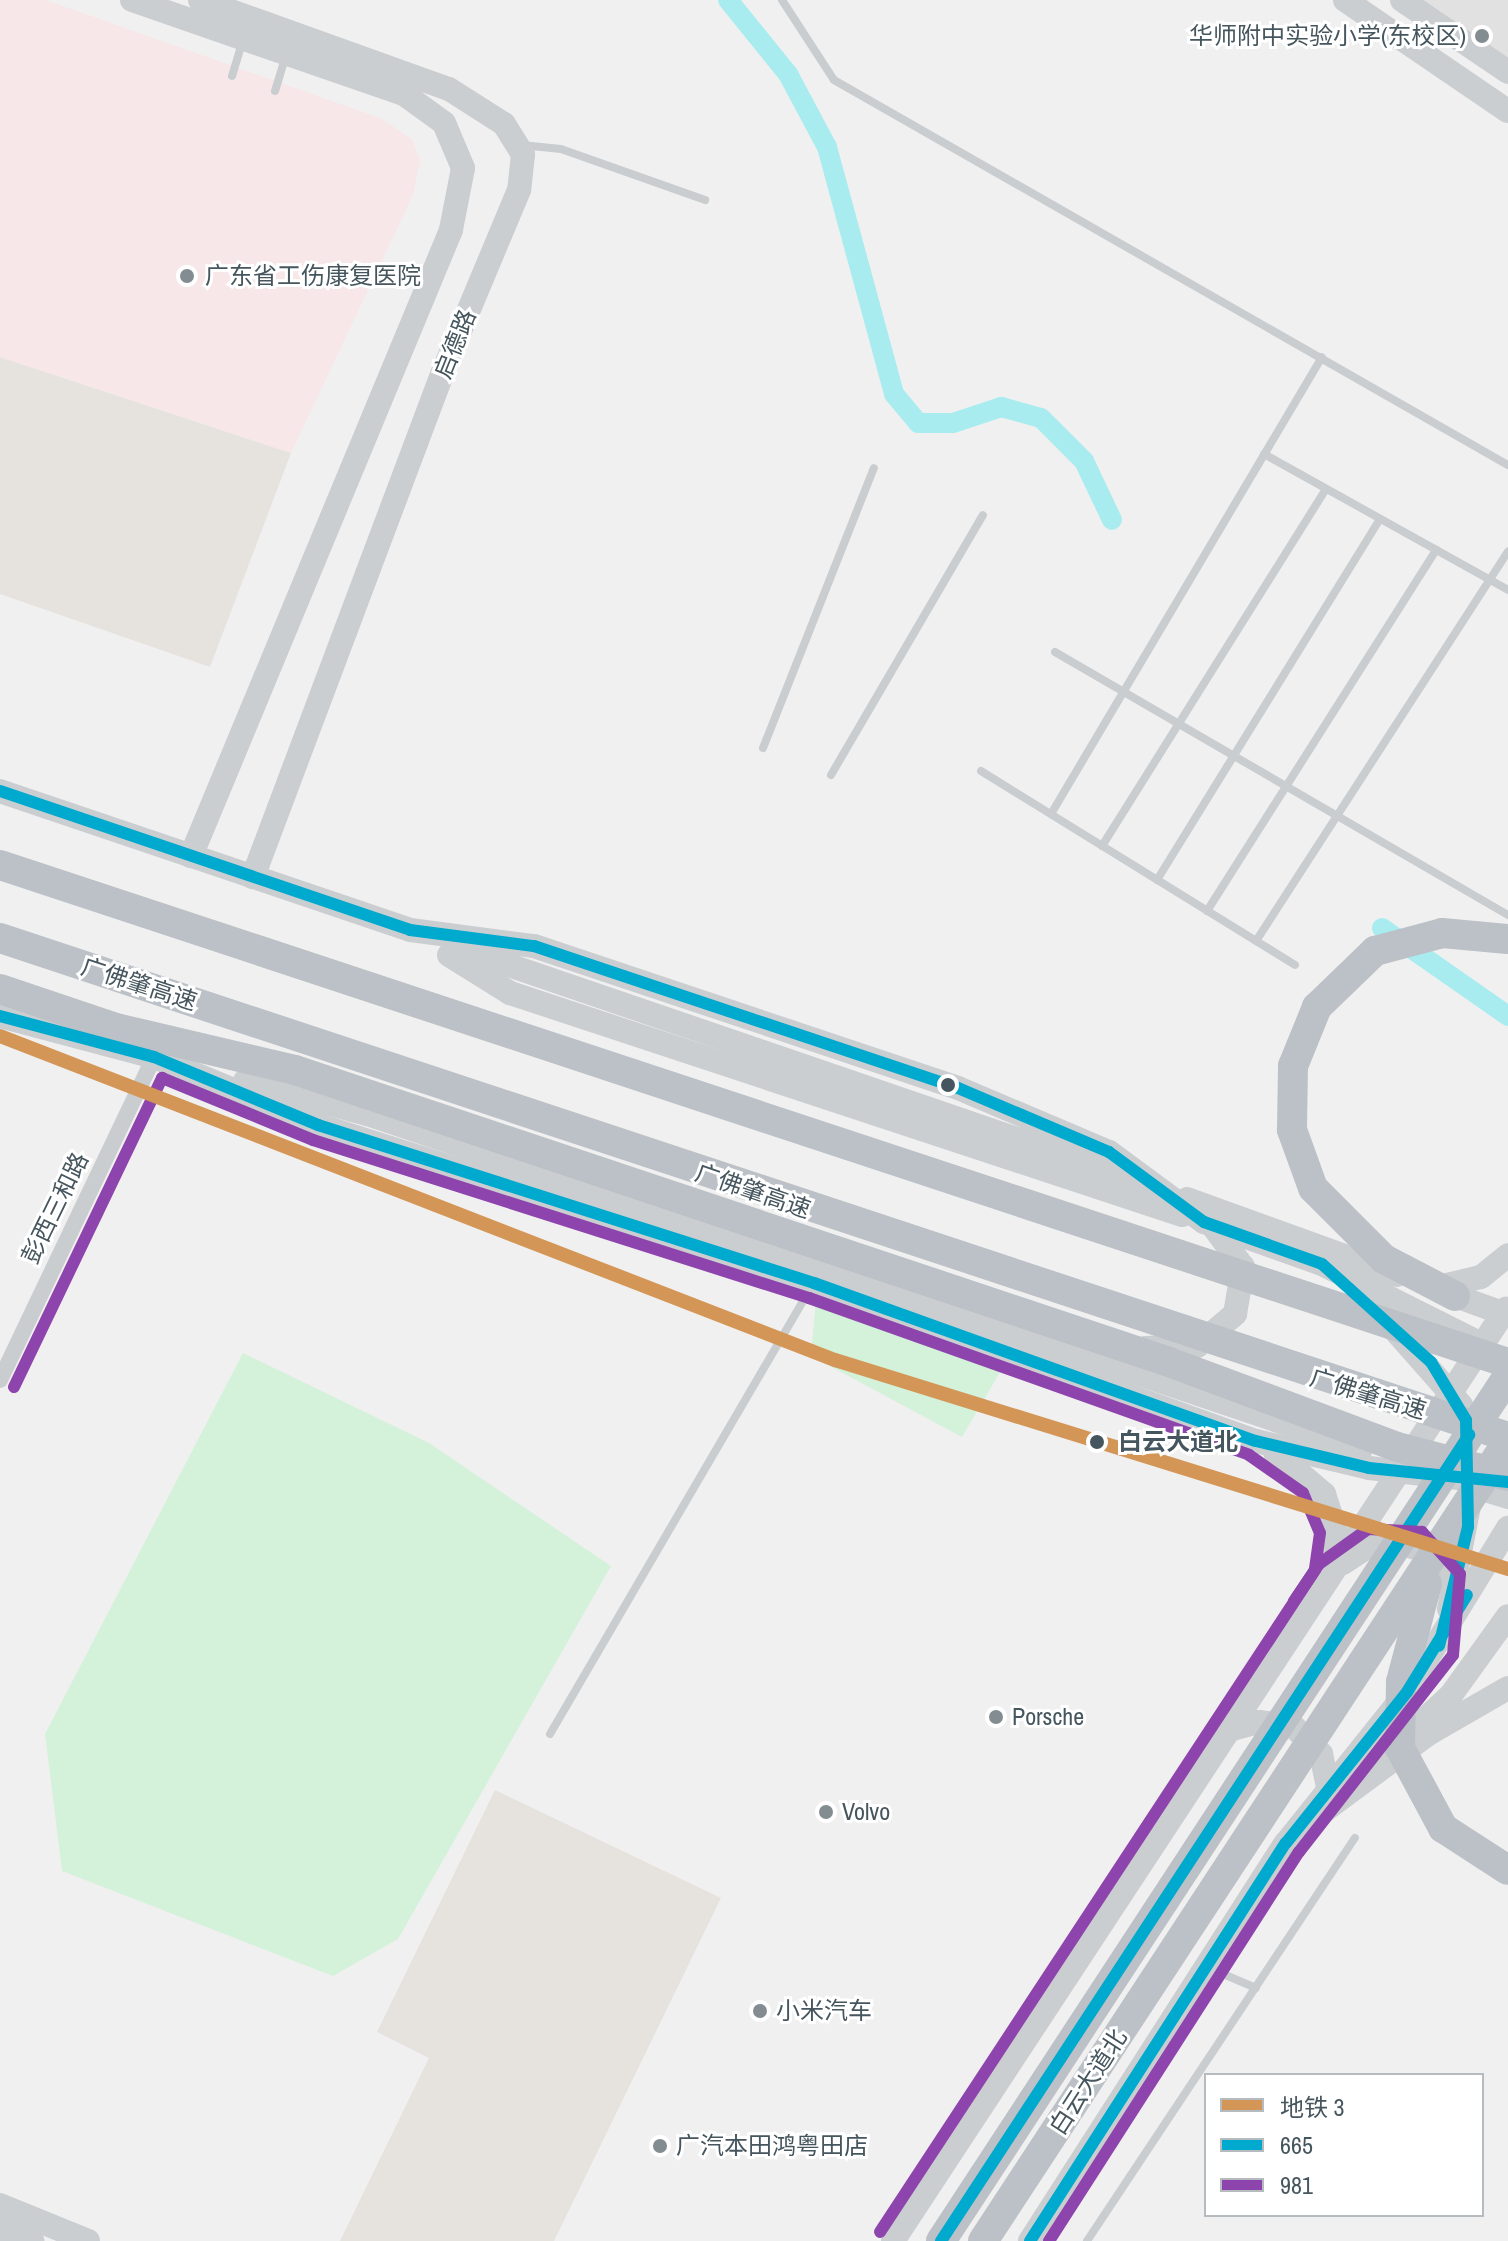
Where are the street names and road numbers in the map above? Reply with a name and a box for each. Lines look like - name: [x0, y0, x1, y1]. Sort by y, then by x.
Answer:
- street label: 启德路: [428, 305, 482, 383]
- street label: 广佛肇高速: [77, 952, 201, 1016]
- street label: 彭西三和路: [16, 1148, 94, 1268]
- street label: 广佛肇高速: [692, 1158, 814, 1224]
- street label: 广佛肇高速: [1306, 1363, 1430, 1425]
- street label: 白云大道北: [1043, 2024, 1133, 2140]

